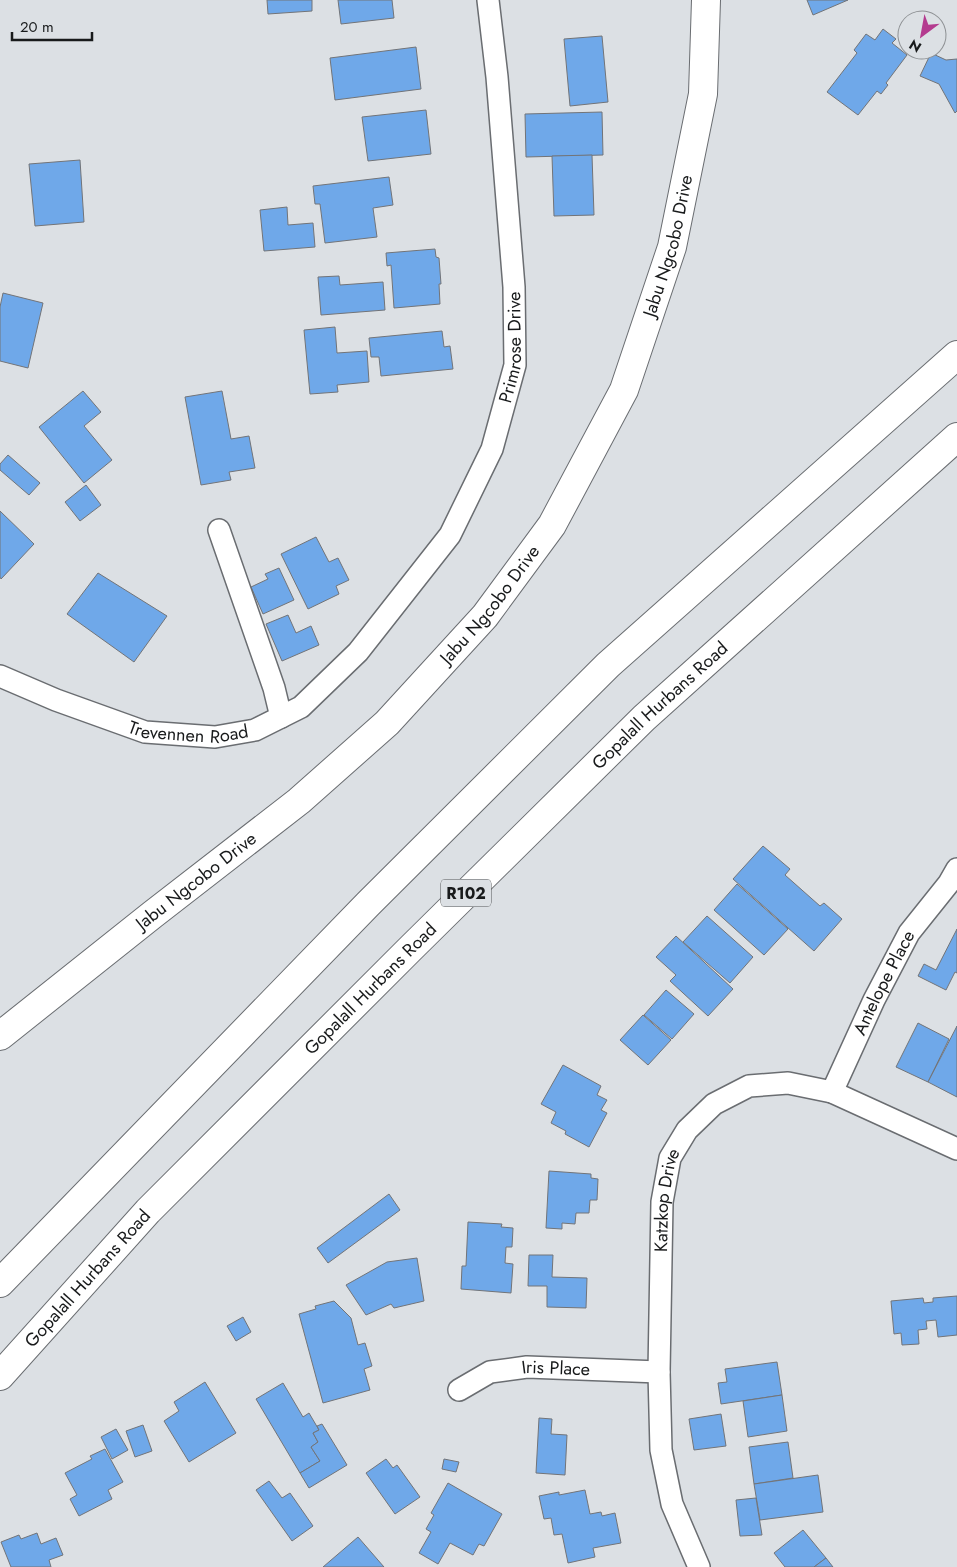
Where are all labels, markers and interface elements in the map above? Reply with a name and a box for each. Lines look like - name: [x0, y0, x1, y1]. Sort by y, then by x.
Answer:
- scale bar: [12, 10, 92, 42]
- north arrow: [897, 10, 947, 60]
- text: 20 m: [20, 16, 54, 38]
- text: N: [905, 35, 925, 57]
- street label: Jabu Ngcobo Drive: [636, 173, 699, 322]
- street label: Primrose Drive: [492, 291, 528, 406]
- street label: Jabu Ngcobo Drive: [433, 540, 546, 671]
- street label: Gopalall Hurbans Road: [586, 636, 734, 776]
- street label: Trevennen Road: [125, 714, 250, 750]
- street label: Jabu Ngcobo Drive: [129, 826, 262, 937]
- road number: R102: [441, 880, 491, 906]
- street label: Gopalall Hurbans Road: [298, 917, 442, 1061]
- street label: Antelope Place: [847, 926, 921, 1039]
- street label: Katzkop Drive: [648, 1143, 686, 1252]
- street label: Gopalall Hurbans Road: [18, 1204, 156, 1353]
- street label: Iris Place: [520, 1354, 591, 1382]

